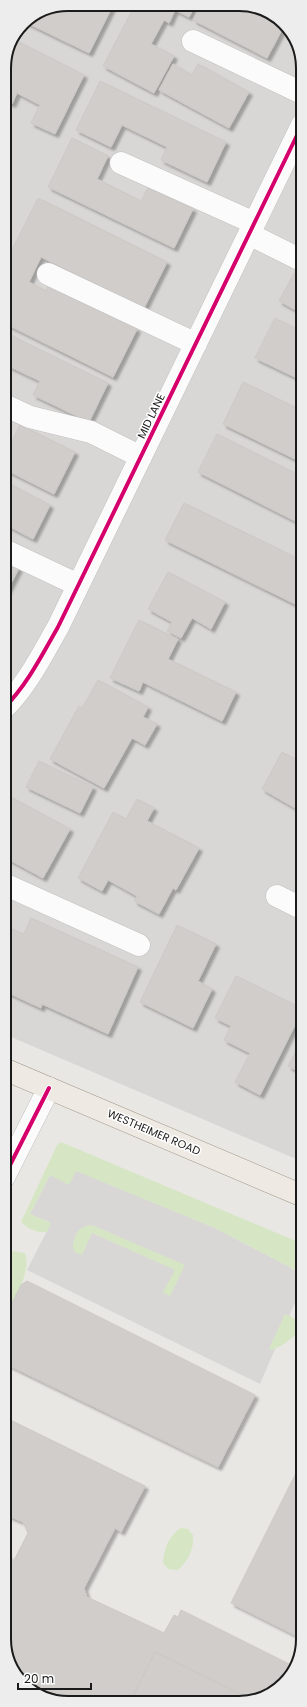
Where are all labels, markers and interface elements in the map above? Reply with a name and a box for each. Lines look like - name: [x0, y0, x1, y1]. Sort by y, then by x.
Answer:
- street label: MID LANE: [133, 391, 169, 441]
- street label: WESTHEIMER ROAD: [105, 1105, 203, 1159]
- scale bar: [18, 1665, 91, 1691]
- text: 20 m: [24, 1670, 54, 1687]

